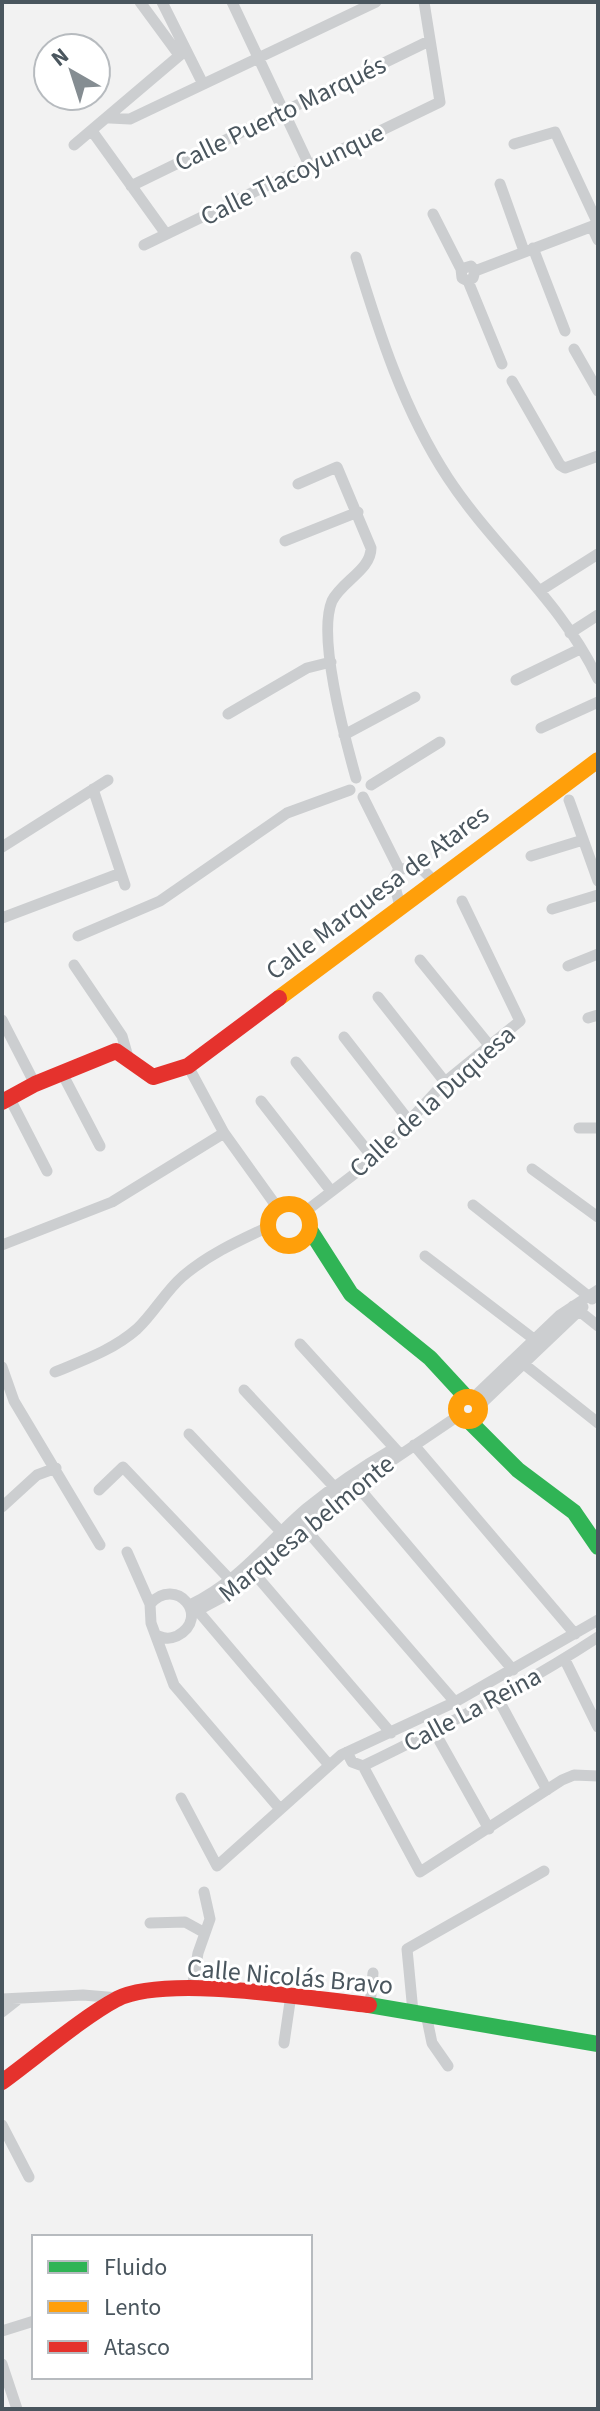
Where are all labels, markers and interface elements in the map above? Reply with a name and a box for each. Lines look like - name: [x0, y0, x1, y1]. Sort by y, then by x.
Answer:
- north arrow: [32, 32, 112, 112]
- text: N: [44, 40, 76, 74]
- street label: Calle Puerto Marqués: [168, 46, 392, 181]
- street label: Calle Tlacoyunque: [194, 114, 390, 235]
- street label: Calle Marquesa de Atares: [258, 796, 497, 989]
- street label: Calle de la Duquesa: [341, 1017, 524, 1186]
- street label: Marquesa belmonte: [211, 1446, 402, 1611]
- street label: Calle La Reina: [397, 1658, 548, 1761]
- street label: Calle Nicolás Bravo: [185, 1949, 395, 2004]
- legend: [32, 2235, 312, 2379]
- text: Fluido: [104, 2250, 167, 2285]
- text: Lento: [104, 2290, 161, 2325]
- text: Atasco: [104, 2330, 170, 2365]

